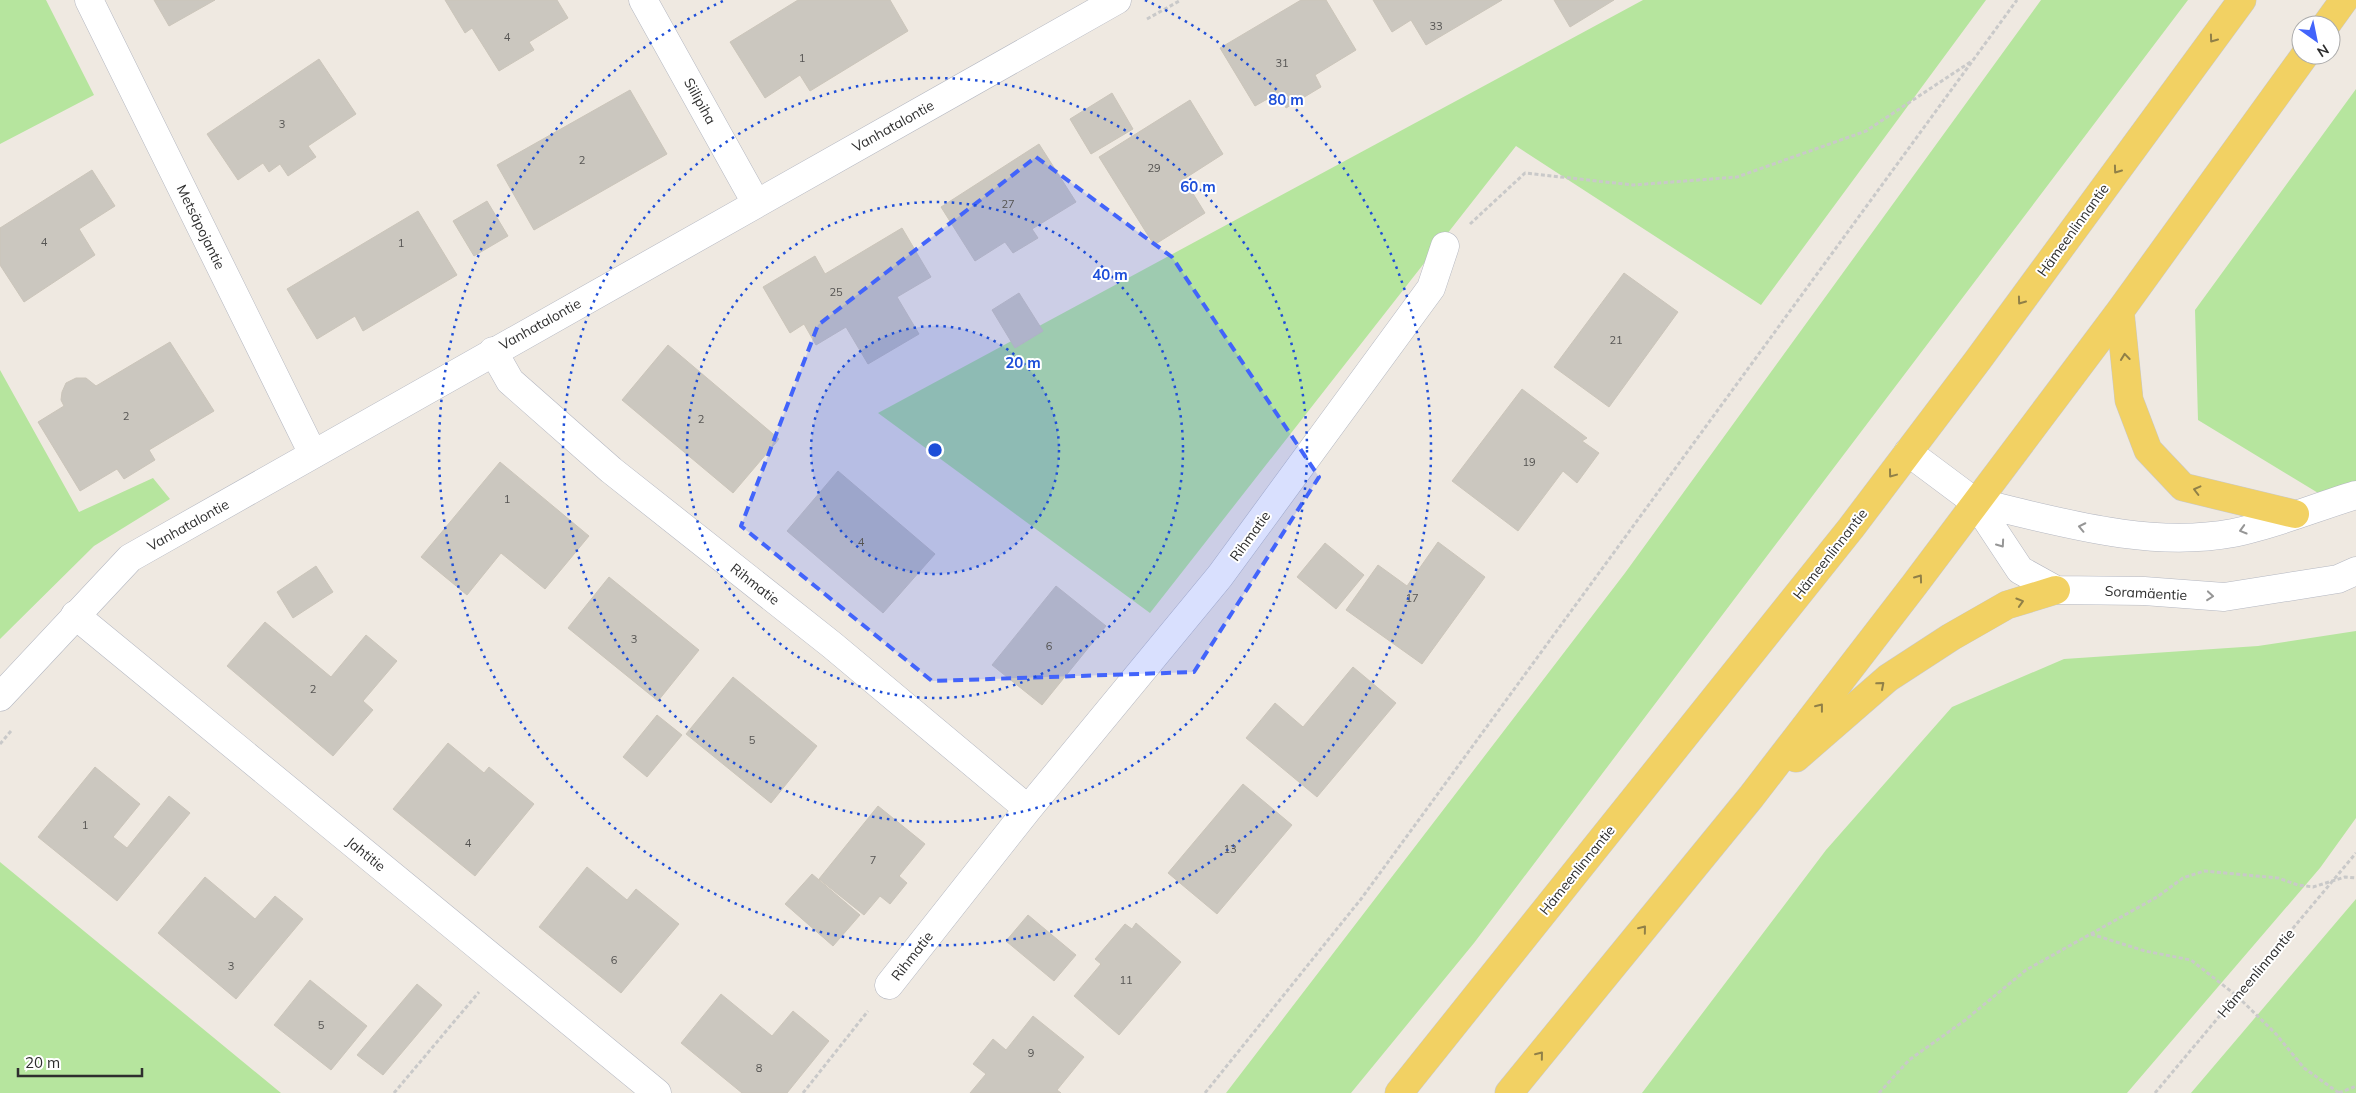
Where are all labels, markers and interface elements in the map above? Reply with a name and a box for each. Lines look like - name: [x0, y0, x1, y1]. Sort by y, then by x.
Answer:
- north arrow: [2291, 15, 2341, 65]
- house number: 33: [1429, 19, 1443, 33]
- house number: 4: [504, 30, 511, 44]
- one-way arrow: [2210, 33, 2219, 43]
- text: N: [2314, 40, 2332, 61]
- house number: 1: [799, 51, 805, 65]
- house number: 31: [1275, 56, 1289, 70]
- street label: Siilipiha: [680, 75, 720, 127]
- text: 80 m: [1268, 90, 1304, 109]
- street label: Vanhatalontie: [849, 96, 937, 156]
- house number: 3: [279, 117, 285, 131]
- house number: 2: [579, 153, 586, 167]
- house number: 29: [1147, 161, 1161, 175]
- one-way arrow: [2114, 164, 2123, 174]
- text: 60 m: [1180, 177, 1216, 196]
- street label: Hämeenlinnantie: [2033, 180, 2113, 280]
- street label: Metsäpojantie: [173, 182, 229, 272]
- house number: 27: [1001, 197, 1015, 211]
- house number: 4: [41, 235, 48, 249]
- house number: 1: [398, 236, 404, 250]
- text: 40 m: [1092, 265, 1128, 284]
- house number: 25: [829, 285, 843, 299]
- street label: Vanhatalontie: [496, 294, 584, 354]
- one-way arrow: [2018, 295, 2027, 305]
- house number: 21: [1609, 333, 1623, 347]
- one-way arrow: [2120, 352, 2131, 360]
- text: 20 m: [1005, 353, 1041, 372]
- house number: 2: [123, 409, 130, 423]
- house number: 2: [698, 412, 705, 426]
- centre of rings: [926, 441, 944, 459]
- house number: 19: [1522, 455, 1536, 469]
- one-way arrow: [1889, 468, 1898, 478]
- one-way arrow: [2192, 485, 2201, 496]
- house number: 1: [504, 492, 510, 506]
- street label: Vanhatalontie: [144, 495, 232, 555]
- street label: Hämeenlinnantie: [1789, 505, 1871, 603]
- street label: Rihmatie: [1226, 507, 1274, 565]
- one-way arrow: [2077, 522, 2086, 532]
- one-way arrow: [2239, 524, 2247, 534]
- house number: 4: [858, 535, 865, 549]
- one-way arrow: [1995, 538, 2004, 547]
- street label: Rihmatie: [727, 559, 783, 609]
- one-way arrow: [1914, 575, 1922, 584]
- street label: Soramäentie: [2104, 582, 2188, 604]
- house number: 17: [1405, 591, 1419, 605]
- one-way arrow: [2206, 591, 2214, 602]
- one-way arrow: [2015, 597, 2023, 607]
- house number: 3: [631, 632, 637, 646]
- house number: 6: [1046, 639, 1053, 653]
- one-way arrow: [1875, 681, 1884, 690]
- house number: 2: [310, 682, 317, 696]
- one-way arrow: [1815, 704, 1823, 713]
- house number: 5: [749, 733, 756, 747]
- house number: 1: [82, 818, 88, 832]
- street label: Hämeenlinnantie: [1535, 821, 1619, 919]
- street label: Jahtitie: [343, 833, 389, 875]
- house number: 4: [465, 836, 472, 850]
- house number: 13: [1223, 842, 1237, 856]
- house number: 7: [870, 853, 876, 867]
- street label: Hämeenlinnantie: [2214, 925, 2298, 1021]
- one-way arrow: [1637, 926, 1646, 935]
- street label: Rihmatie: [887, 928, 937, 984]
- house number: 6: [611, 953, 618, 967]
- house number: 3: [228, 959, 234, 973]
- house number: 11: [1119, 973, 1133, 987]
- house number: 5: [318, 1018, 325, 1032]
- scale bar: [18, 1046, 141, 1078]
- house number: 9: [1028, 1046, 1034, 1060]
- one-way arrow: [1534, 1052, 1542, 1061]
- text: 20 m: [25, 1053, 60, 1072]
- house number: 8: [756, 1061, 763, 1075]

